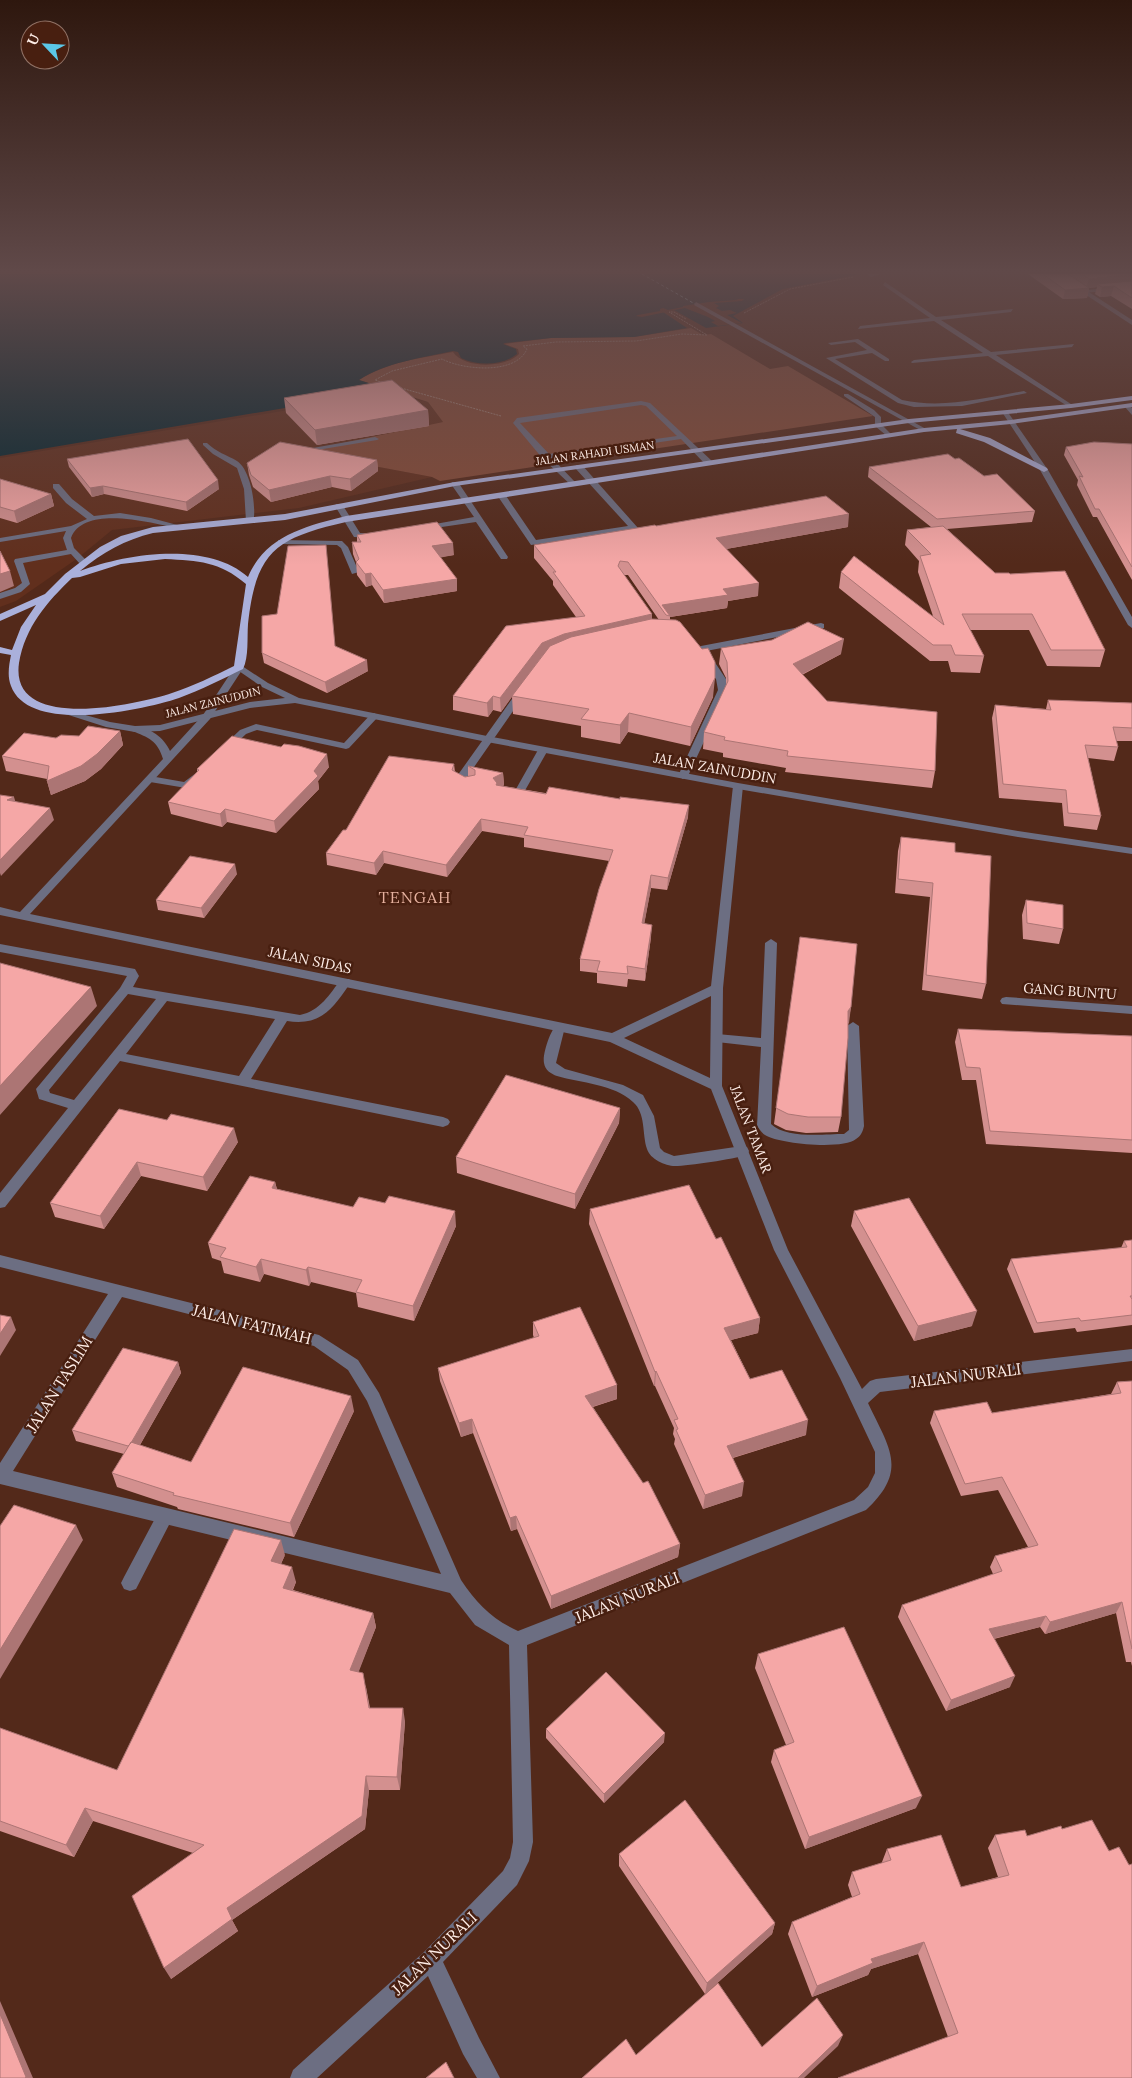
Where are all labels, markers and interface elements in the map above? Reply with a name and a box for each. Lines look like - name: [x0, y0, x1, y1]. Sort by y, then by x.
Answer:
- north arrow: [20, 20, 70, 70]
- text: U: [23, 31, 44, 48]
- street label: JALAN RAHADI USMAN: [534, 438, 655, 468]
- street label: JALAN ZAINUDDIN: [163, 683, 262, 721]
- street label: JALAN ZAINUDDIN: [651, 748, 778, 788]
- district label: TENGAH: [379, 887, 451, 907]
- street label: JALAN SIDAS: [266, 942, 353, 978]
- street label: GANG BUNTU: [1023, 979, 1118, 1003]
- street label: JALAN TAMAR: [726, 1082, 776, 1176]
- street label: JALAN FATIMAH: [189, 1299, 314, 1348]
- street label: JALAN TASLIM: [21, 1332, 97, 1437]
- street label: JALAN NURALI: [909, 1358, 1022, 1392]
- street label: JALAN NURALI: [571, 1567, 682, 1627]
- street label: JALAN NURALI: [386, 1907, 481, 1999]

